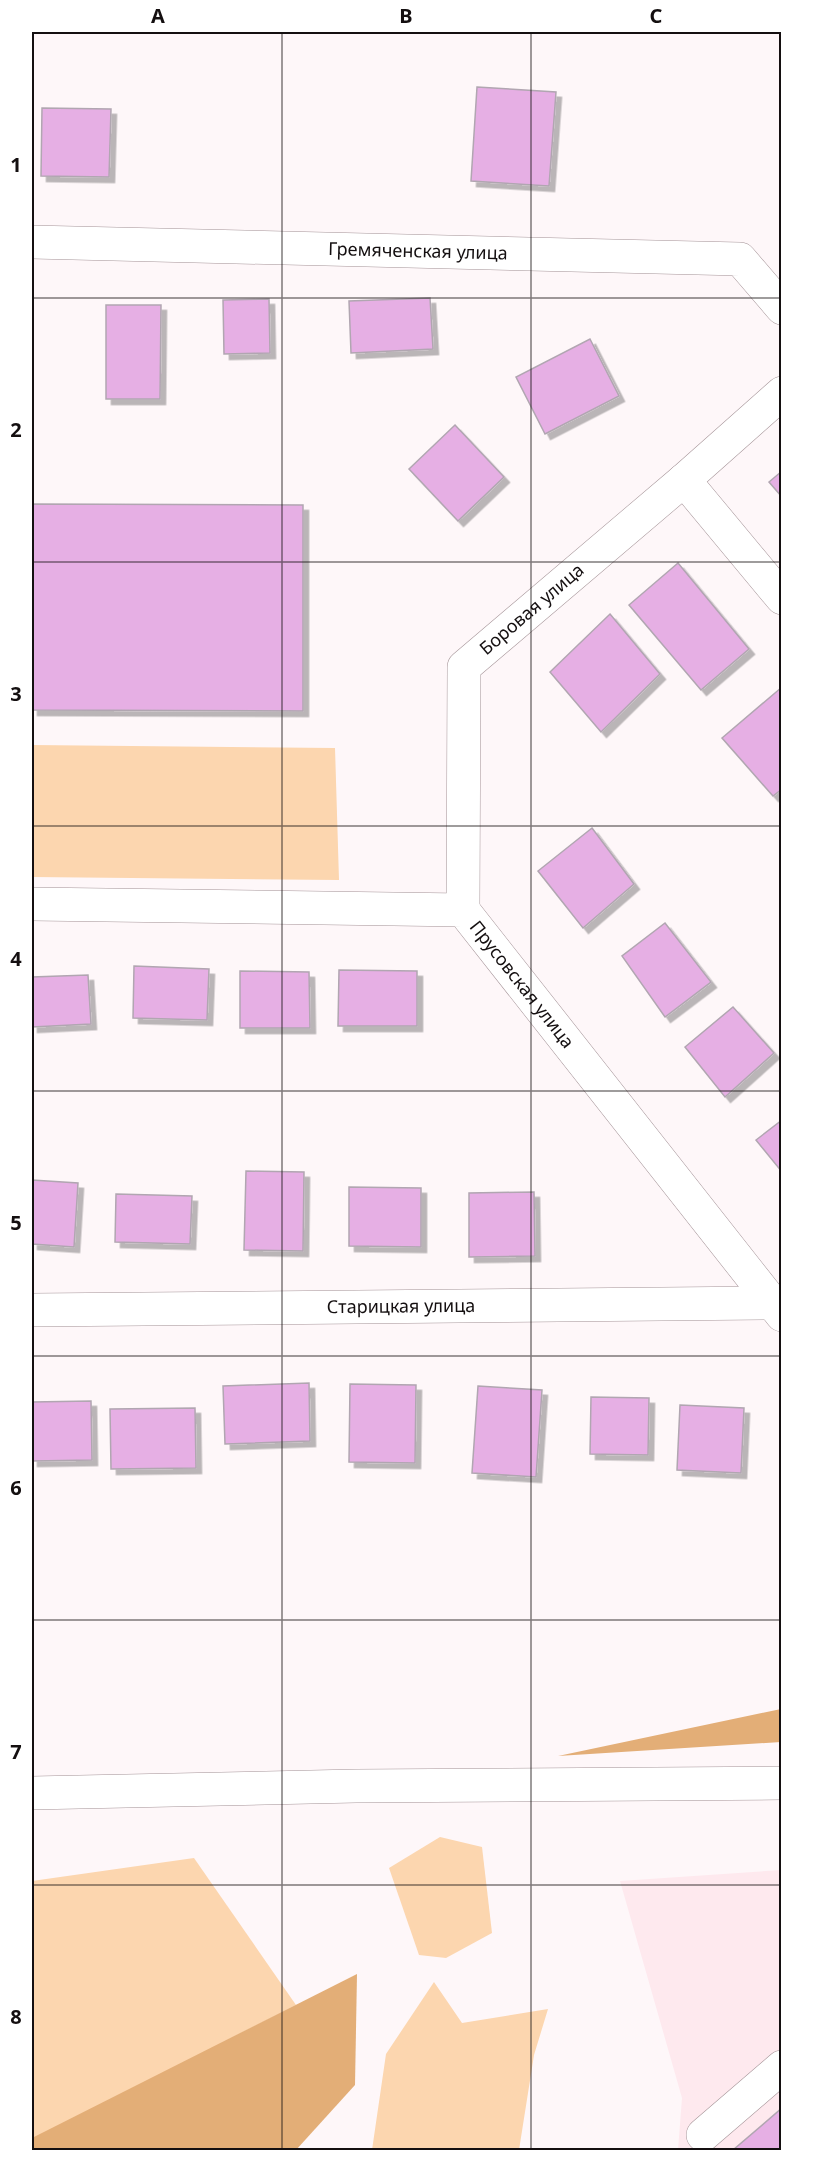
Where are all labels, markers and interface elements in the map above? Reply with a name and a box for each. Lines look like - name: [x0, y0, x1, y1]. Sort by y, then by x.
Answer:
- text: A: [151, 2, 165, 29]
- text: B: [399, 2, 413, 29]
- text: C: [650, 2, 663, 29]
- text: 1: [10, 151, 22, 178]
- street label: Гремяченская улица: [328, 236, 508, 264]
- text: 2: [10, 416, 22, 443]
- street label: Боровая улица: [474, 557, 588, 660]
- text: 3: [10, 680, 22, 707]
- street label: Прусовская улица: [465, 915, 580, 1053]
- text: 4: [10, 945, 22, 972]
- text: 5: [10, 1209, 22, 1236]
- street label: Старицкая улица: [327, 1293, 475, 1318]
- text: 6: [10, 1474, 22, 1501]
- text: 7: [10, 1738, 22, 1765]
- text: 8: [10, 2003, 22, 2030]

